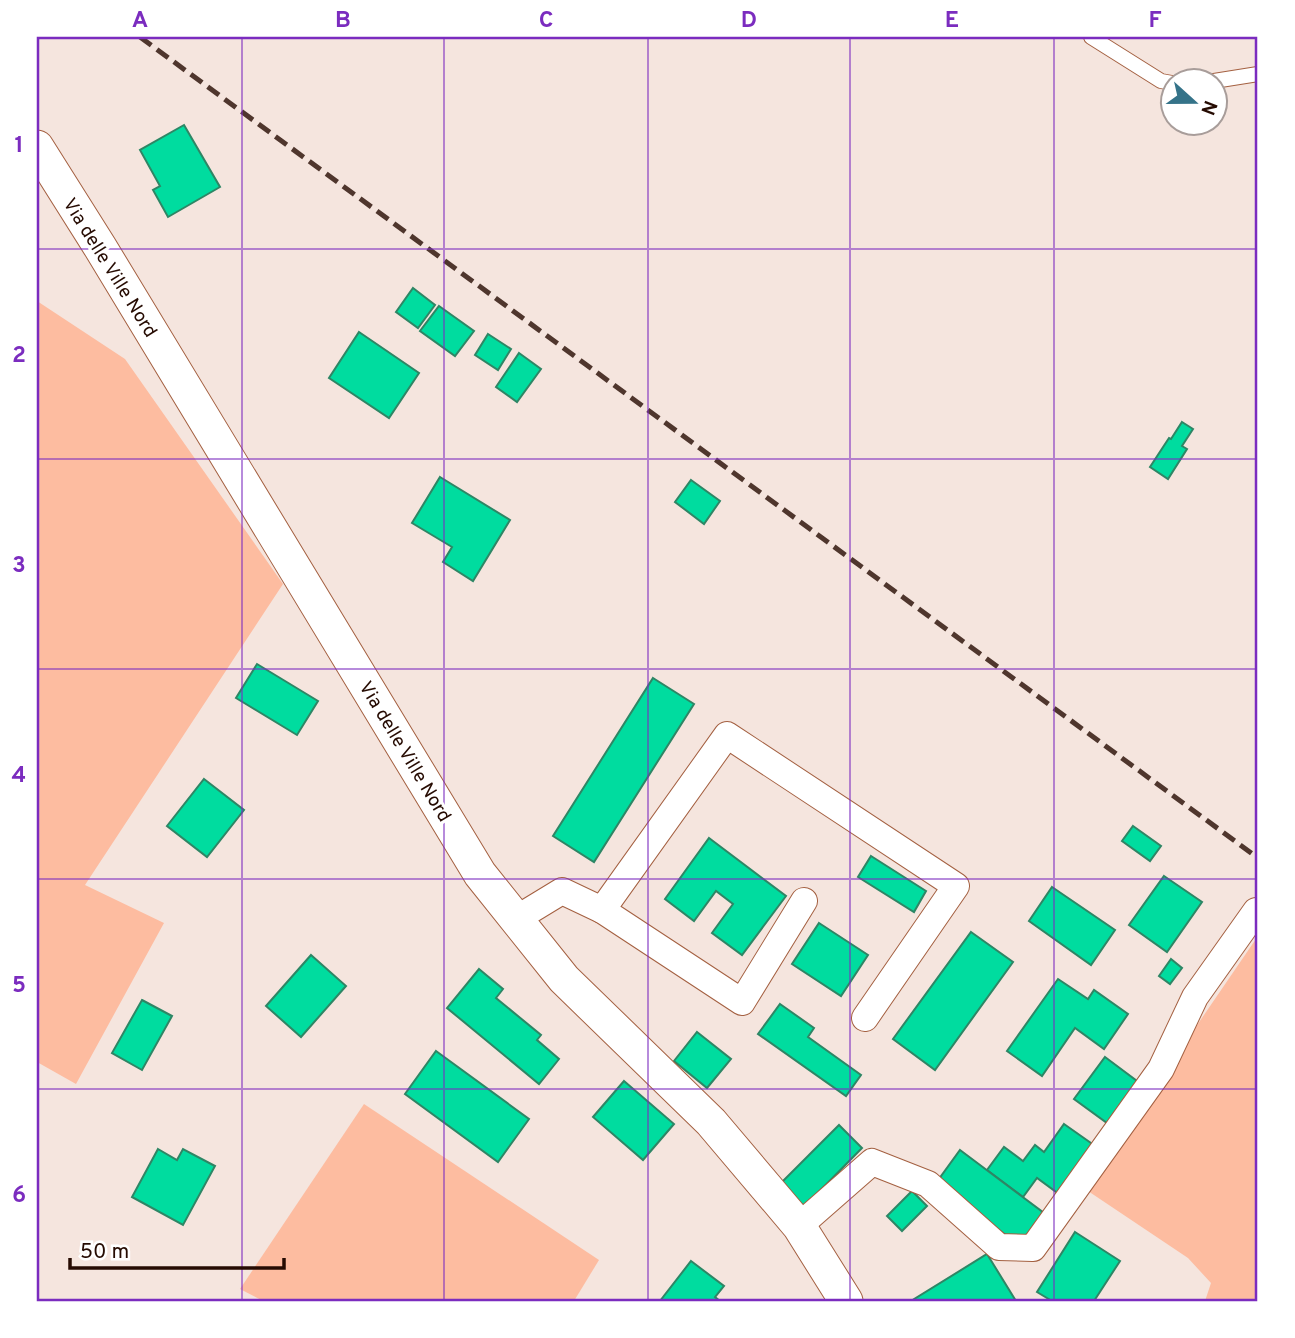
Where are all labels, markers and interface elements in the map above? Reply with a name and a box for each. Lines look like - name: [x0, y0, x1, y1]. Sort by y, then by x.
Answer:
- text: A: [132, 7, 148, 36]
- text: B: [335, 7, 351, 36]
- text: C: [539, 7, 553, 36]
- text: D: [741, 7, 757, 36]
- text: E: [945, 7, 959, 36]
- text: F: [1148, 7, 1162, 36]
- north arrow: [1158, 66, 1228, 136]
- text: N: [1194, 97, 1222, 118]
- text: 1: [14, 132, 24, 161]
- street label: Via delle Ville Nord: [57, 194, 162, 342]
- text: 2: [12, 342, 26, 371]
- text: 3: [12, 552, 26, 581]
- street label: Via delle Ville Nord: [353, 677, 456, 827]
- text: 4: [12, 762, 26, 791]
- text: 5: [12, 972, 26, 1001]
- text: 6: [12, 1182, 26, 1211]
- scale bar: [70, 1226, 284, 1270]
- text: 50 m: [80, 1239, 129, 1266]

